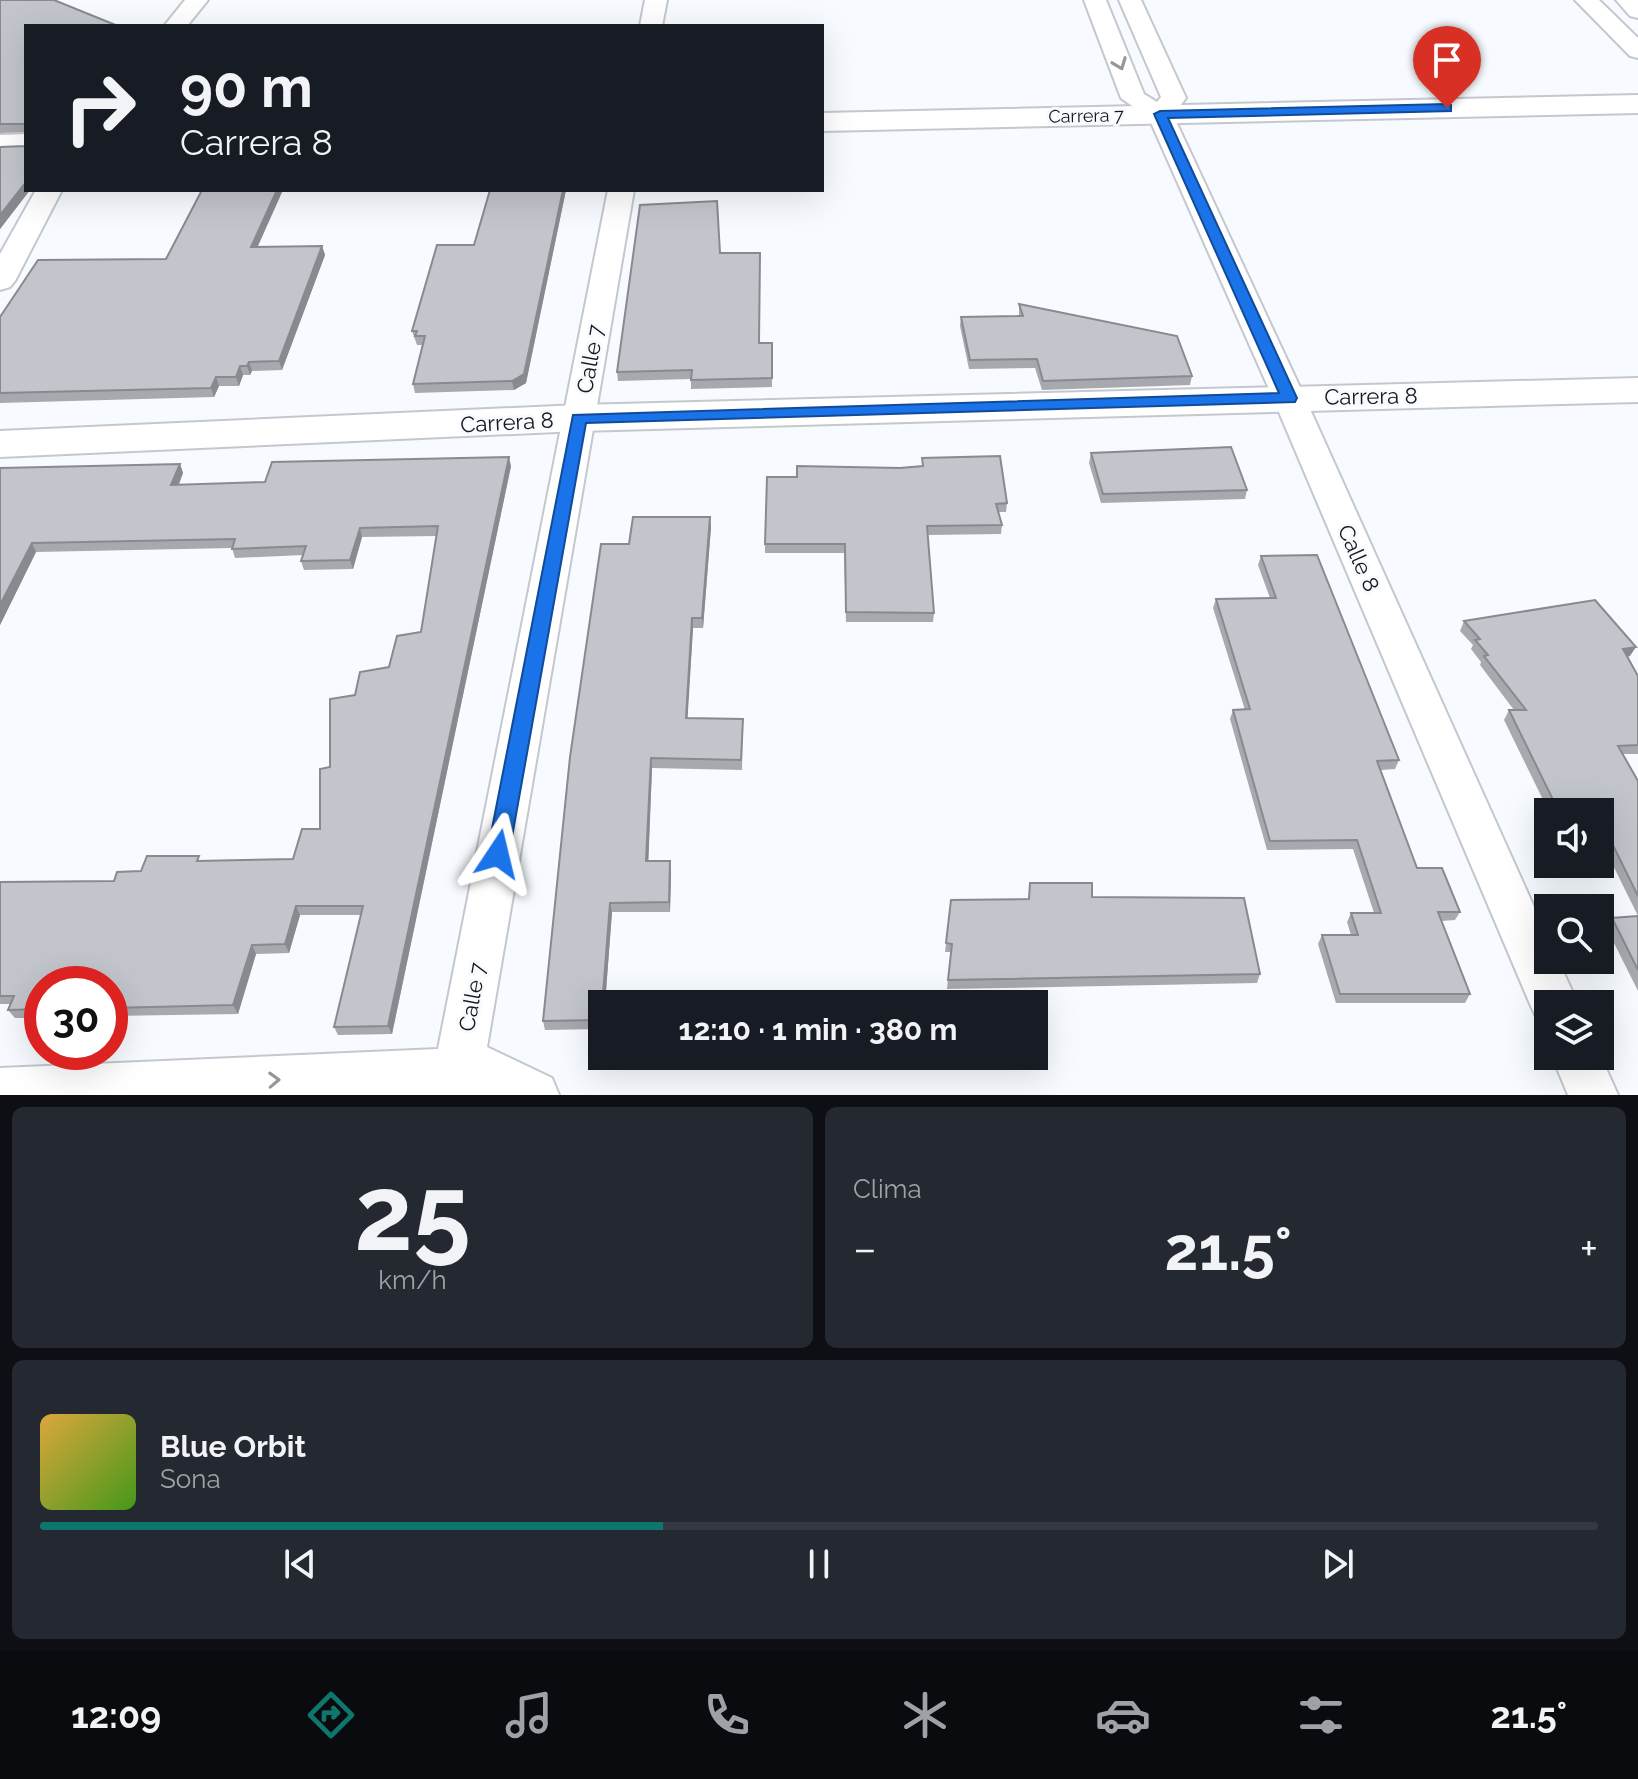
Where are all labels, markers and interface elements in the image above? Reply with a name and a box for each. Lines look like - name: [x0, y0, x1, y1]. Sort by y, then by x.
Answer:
- pin: [1413, 26, 1481, 108]
- icon: arrive: [1425, 38, 1469, 82]
- text: 90 m: [180, 54, 313, 120]
- icon: right: [48, 56, 152, 160]
- one-way arrow: [1110, 56, 1127, 70]
- street label: Carrera 7: [1048, 104, 1124, 127]
- text: Carrera 8: [180, 121, 333, 163]
- street label: Calle 7: [571, 322, 609, 395]
- street label: Carrera 8: [1324, 382, 1418, 410]
- street label: Carrera 8: [460, 407, 554, 437]
- street label: Calle 8: [1333, 520, 1385, 596]
- map controls: [1534, 798, 1614, 1070]
- button: sound: [1534, 798, 1614, 878]
- position arrow: [456, 812, 540, 896]
- button: search: [1534, 894, 1614, 974]
- street label: Calle 7: [453, 960, 491, 1033]
- speed limit sign: 30: [24, 966, 128, 1070]
- button: layers: [1534, 990, 1614, 1070]
- text: 12:10 · 1 min · 380 m: [679, 1012, 957, 1047]
- one-way arrow: [268, 1071, 281, 1088]
- text: 25: [354, 1152, 471, 1274]
- text: Clima: [853, 1174, 922, 1204]
- text: 21.5°: [1165, 1214, 1292, 1284]
- text: −: [853, 1223, 877, 1274]
- text: +: [1580, 1223, 1598, 1274]
- text: km/h: [378, 1265, 447, 1295]
- text: Blue Orbit: [160, 1429, 306, 1464]
- text: Sona: [160, 1464, 221, 1494]
- icon: previous: [278, 1542, 322, 1586]
- icon: pause: [797, 1542, 841, 1586]
- icon: next: [1316, 1542, 1360, 1586]
- icon: directions: [303, 1687, 359, 1743]
- icon: music: [501, 1687, 557, 1743]
- icon: phone: [699, 1687, 755, 1743]
- icon: climate: [897, 1687, 953, 1743]
- icon: car: [1095, 1687, 1151, 1743]
- icon: filters: [1293, 1687, 1349, 1743]
- text: 12:09: [71, 1694, 161, 1736]
- text: 21.5°: [1491, 1694, 1567, 1736]

